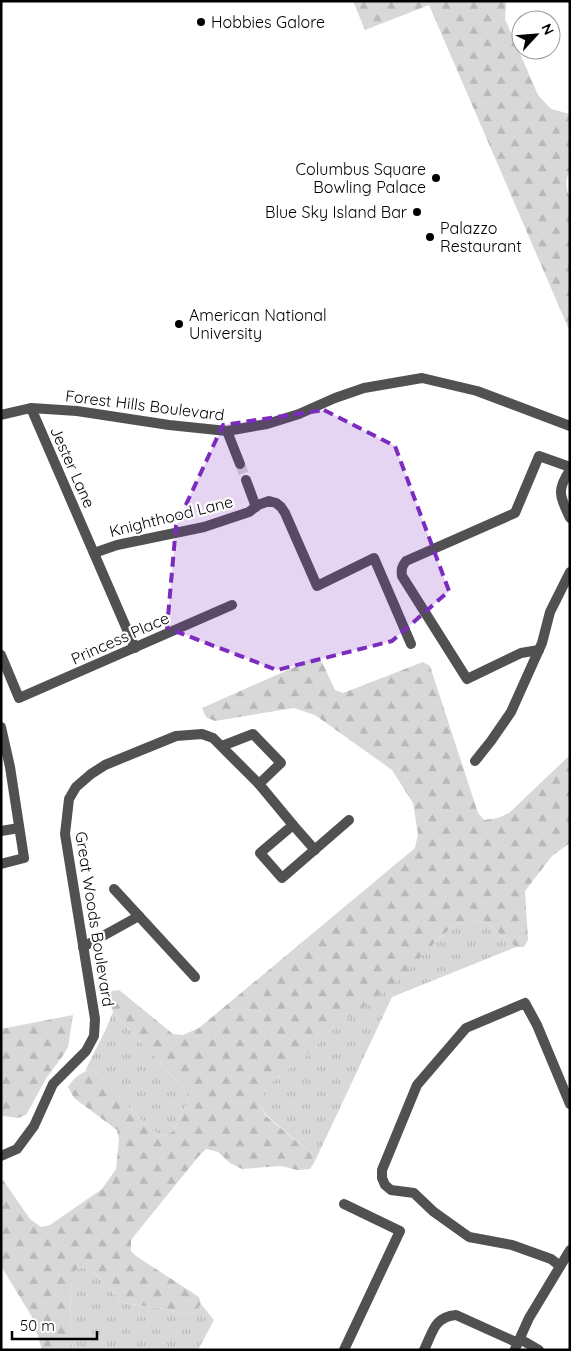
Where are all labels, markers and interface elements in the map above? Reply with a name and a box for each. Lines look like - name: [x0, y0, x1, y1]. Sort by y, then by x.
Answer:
- north arrow: [511, 10, 561, 60]
- place label: Hobbies Galore: [211, 12, 325, 32]
- marker: Hobbies Galore: [195, 16, 207, 28]
- text: N: [537, 21, 558, 38]
- place label: Columbus Square Bowling Palace: [296, 159, 426, 197]
- marker: Columbus Square Bowling Palace: [430, 172, 442, 184]
- place label: Blue Sky Island Bar: [265, 202, 407, 222]
- marker: Blue Sky Island Bar: [411, 206, 423, 218]
- place label: Palazzo Restaurant: [440, 218, 522, 256]
- marker: Palazzo Restaurant: [424, 231, 436, 243]
- place label: American National University: [189, 305, 327, 343]
- marker: American National University: [173, 318, 185, 330]
- street label: Forest Hills Boulevard: [64, 385, 226, 425]
- street label: Jester Lane: [46, 423, 100, 511]
- street label: Knighthood Lane: [107, 491, 235, 541]
- street label: Princess Place: [68, 607, 172, 669]
- street label: Great Woods Boulevard: [71, 830, 119, 1008]
- scale bar: [12, 1308, 98, 1340]
- text: 50 m: [20, 1316, 55, 1335]

